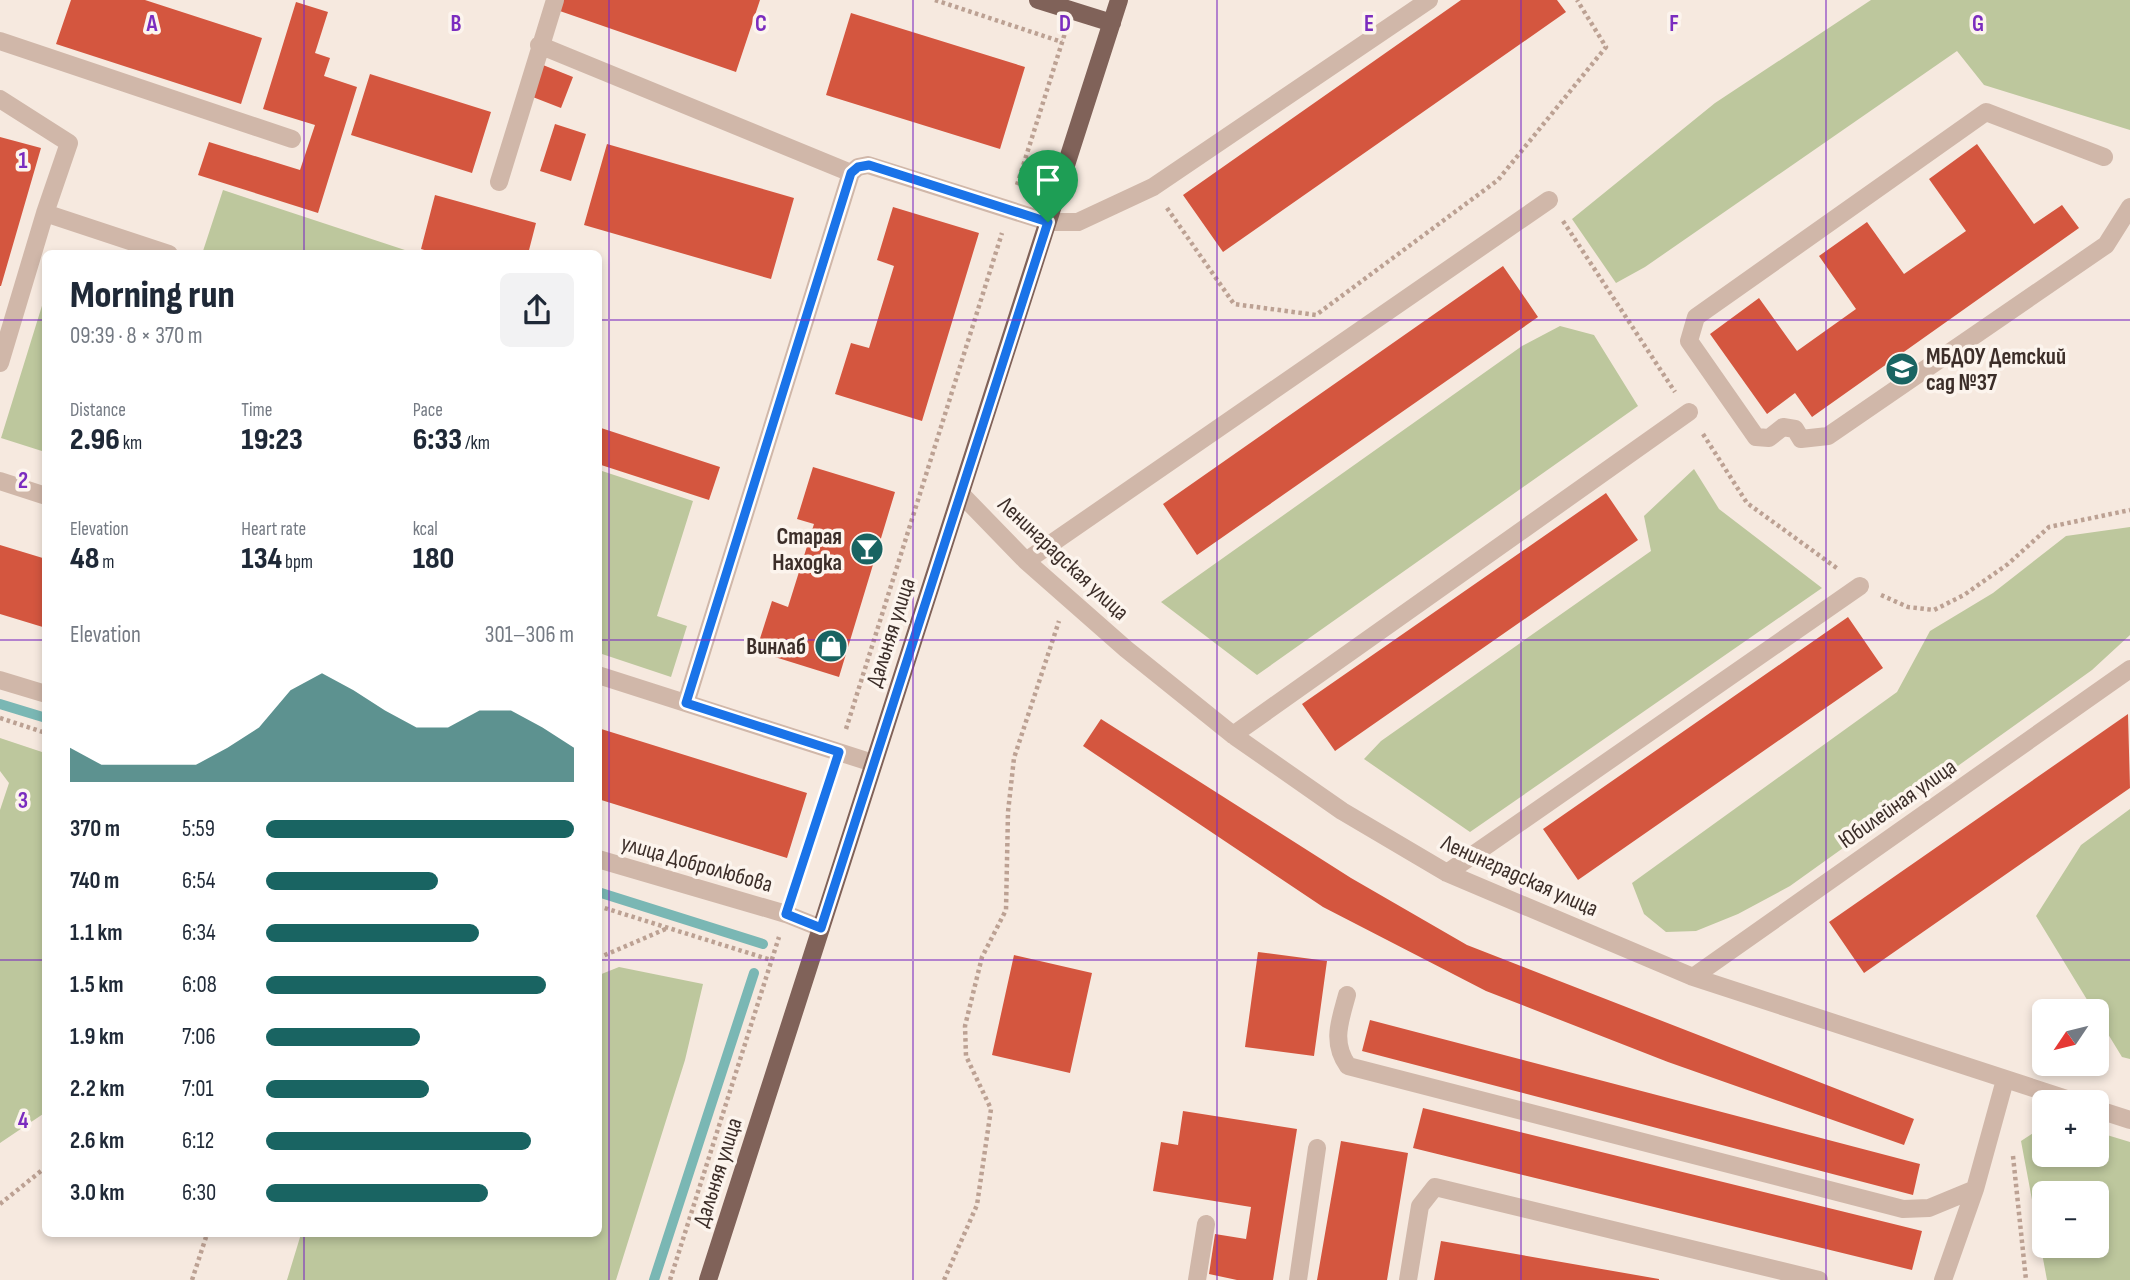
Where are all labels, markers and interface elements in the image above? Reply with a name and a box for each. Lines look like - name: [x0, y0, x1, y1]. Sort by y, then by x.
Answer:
- text: A: [146, 10, 159, 38]
- text: B: [451, 10, 462, 38]
- text: C: [755, 10, 767, 38]
- text: D: [1059, 10, 1071, 38]
- text: E: [1364, 10, 1374, 38]
- text: F: [1669, 10, 1679, 38]
- text: G: [1972, 10, 1984, 38]
- text: 1: [18, 147, 28, 175]
- pin: [1018, 150, 1078, 222]
- icon: arrive: [1029, 161, 1067, 199]
- text: Morning run: [70, 273, 235, 318]
- button: share: [500, 273, 574, 347]
- text: 09:39 · 8 × 370 m: [70, 322, 203, 350]
- place label: МБДОУ Детский сад №37: [1926, 343, 2066, 397]
- school or university icon: МБДОУ Детский сад №37: [1883, 350, 1921, 388]
- text: Distance: [70, 399, 126, 422]
- text: Time: [241, 399, 272, 422]
- text: Pace: [413, 399, 443, 422]
- text: 2.96: [70, 422, 120, 458]
- text: 19:23: [241, 422, 303, 458]
- text: 6:33: [413, 422, 462, 458]
- text: km: [120, 432, 142, 455]
- text: /km: [462, 432, 490, 455]
- text: 2: [18, 467, 28, 495]
- street label: Ленинградская улица: [991, 490, 1135, 626]
- text: Elevation: [70, 518, 129, 541]
- text: Heart rate: [241, 518, 306, 541]
- text: kcal: [413, 518, 438, 541]
- place label: Старая Находка: [772, 523, 842, 577]
- bar icon: Старая Находка: [848, 530, 886, 568]
- text: 48: [70, 541, 99, 577]
- text: 134: [241, 541, 282, 577]
- text: 180: [413, 541, 454, 577]
- text: m: [99, 551, 115, 574]
- text: bpm: [282, 551, 313, 574]
- street label: Дальняя улица: [860, 574, 922, 690]
- text: Elevation: [70, 621, 141, 649]
- text: 301–306 m: [485, 621, 574, 649]
- shop icon: Винлаб: [812, 627, 850, 665]
- place label: Винлаб: [746, 633, 806, 661]
- street label: Юбилейная улица: [1833, 753, 1962, 855]
- text: 3: [18, 787, 28, 815]
- text: 370 m: [70, 815, 120, 843]
- text: 5:59: [182, 815, 215, 843]
- street label: Ленинградская улица: [1436, 828, 1602, 923]
- street label: улица Добролюбова: [618, 829, 776, 899]
- text: 740 m: [70, 867, 119, 895]
- text: 6:54: [182, 867, 215, 895]
- text: 1.1 km: [70, 919, 123, 947]
- text: 6:34: [182, 919, 216, 947]
- text: 1.5 km: [70, 971, 123, 999]
- text: 6:08: [182, 971, 217, 999]
- north arrow: [2032, 999, 2109, 1076]
- map controls: [2032, 999, 2109, 1258]
- text: 1.9 km: [70, 1023, 124, 1051]
- text: 7:06: [182, 1023, 216, 1051]
- text: 2.2 km: [70, 1075, 124, 1103]
- text: 7:01: [182, 1075, 214, 1103]
- button: +: [2032, 1090, 2109, 1167]
- text: 4: [18, 1107, 29, 1135]
- street label: Дальняя улица: [687, 1114, 749, 1230]
- text: 2.6 km: [70, 1127, 124, 1155]
- text: 6:12: [182, 1127, 214, 1155]
- text: 3.0 km: [70, 1179, 125, 1207]
- text: 6:30: [182, 1179, 216, 1207]
- button: −: [2032, 1181, 2109, 1258]

